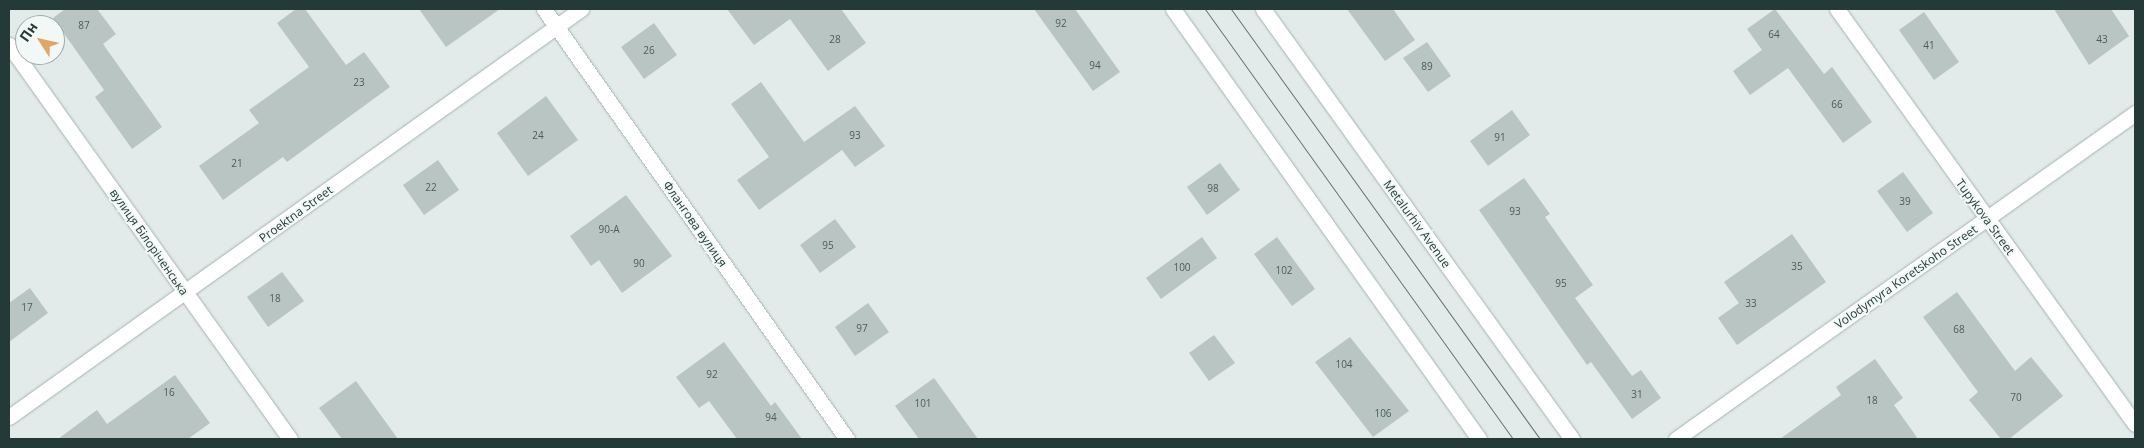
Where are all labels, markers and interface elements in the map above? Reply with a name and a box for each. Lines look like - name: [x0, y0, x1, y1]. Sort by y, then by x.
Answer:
- north arrow: [15, 15, 65, 65]
- text: Пн: [15, 18, 42, 45]
- house number: 92: [1055, 18, 1067, 30]
- house number: 87: [78, 20, 90, 32]
- house number: 64: [1768, 29, 1780, 41]
- house number: 28: [829, 34, 841, 46]
- house number: 43: [2096, 34, 2108, 46]
- house number: 41: [1923, 40, 1935, 52]
- house number: 26: [643, 45, 655, 57]
- house number: 94: [1089, 60, 1101, 72]
- house number: 89: [1421, 61, 1433, 73]
- house number: 23: [353, 77, 365, 89]
- house number: 66: [1831, 99, 1843, 111]
- house number: 24: [532, 130, 544, 142]
- house number: 93: [849, 130, 861, 142]
- house number: 91: [1494, 132, 1506, 144]
- house number: 21: [231, 158, 243, 170]
- street label: Tupykova Street: [1953, 176, 2017, 258]
- street label: Metalurhiv Avenue: [1380, 177, 1454, 271]
- street label: Флангова вулиця: [660, 178, 730, 270]
- house number: 22: [425, 182, 437, 194]
- street label: Proektna Street: [256, 183, 336, 245]
- house number: 98: [1207, 183, 1219, 195]
- street label: вулиця Білоріченська: [107, 186, 191, 298]
- house number: 39: [1899, 196, 1911, 208]
- house number: 93: [1509, 206, 1521, 218]
- street label: Volodymyra Koretskoho Street: [1832, 222, 1980, 332]
- house number: 90-А: [599, 224, 619, 236]
- house number: 95: [822, 240, 834, 252]
- house number: 90: [633, 258, 645, 270]
- house number: 35: [1791, 261, 1803, 273]
- house number: 100: [1173, 262, 1191, 274]
- house number: 102: [1275, 265, 1293, 277]
- house number: 95: [1555, 278, 1567, 290]
- house number: 18: [269, 293, 281, 305]
- house number: 33: [1745, 298, 1757, 310]
- house number: 17: [21, 302, 33, 314]
- house number: 97: [856, 323, 868, 335]
- house number: 68: [1953, 324, 1965, 336]
- house number: 104: [1335, 359, 1353, 371]
- house number: 92: [706, 369, 718, 381]
- house number: 16: [163, 387, 175, 399]
- house number: 31: [1631, 389, 1643, 401]
- house number: 70: [2010, 392, 2022, 404]
- house number: 18: [1866, 395, 1878, 407]
- house number: 101: [914, 398, 932, 410]
- house number: 106: [1374, 408, 1392, 420]
- house number: 94: [765, 412, 777, 424]

